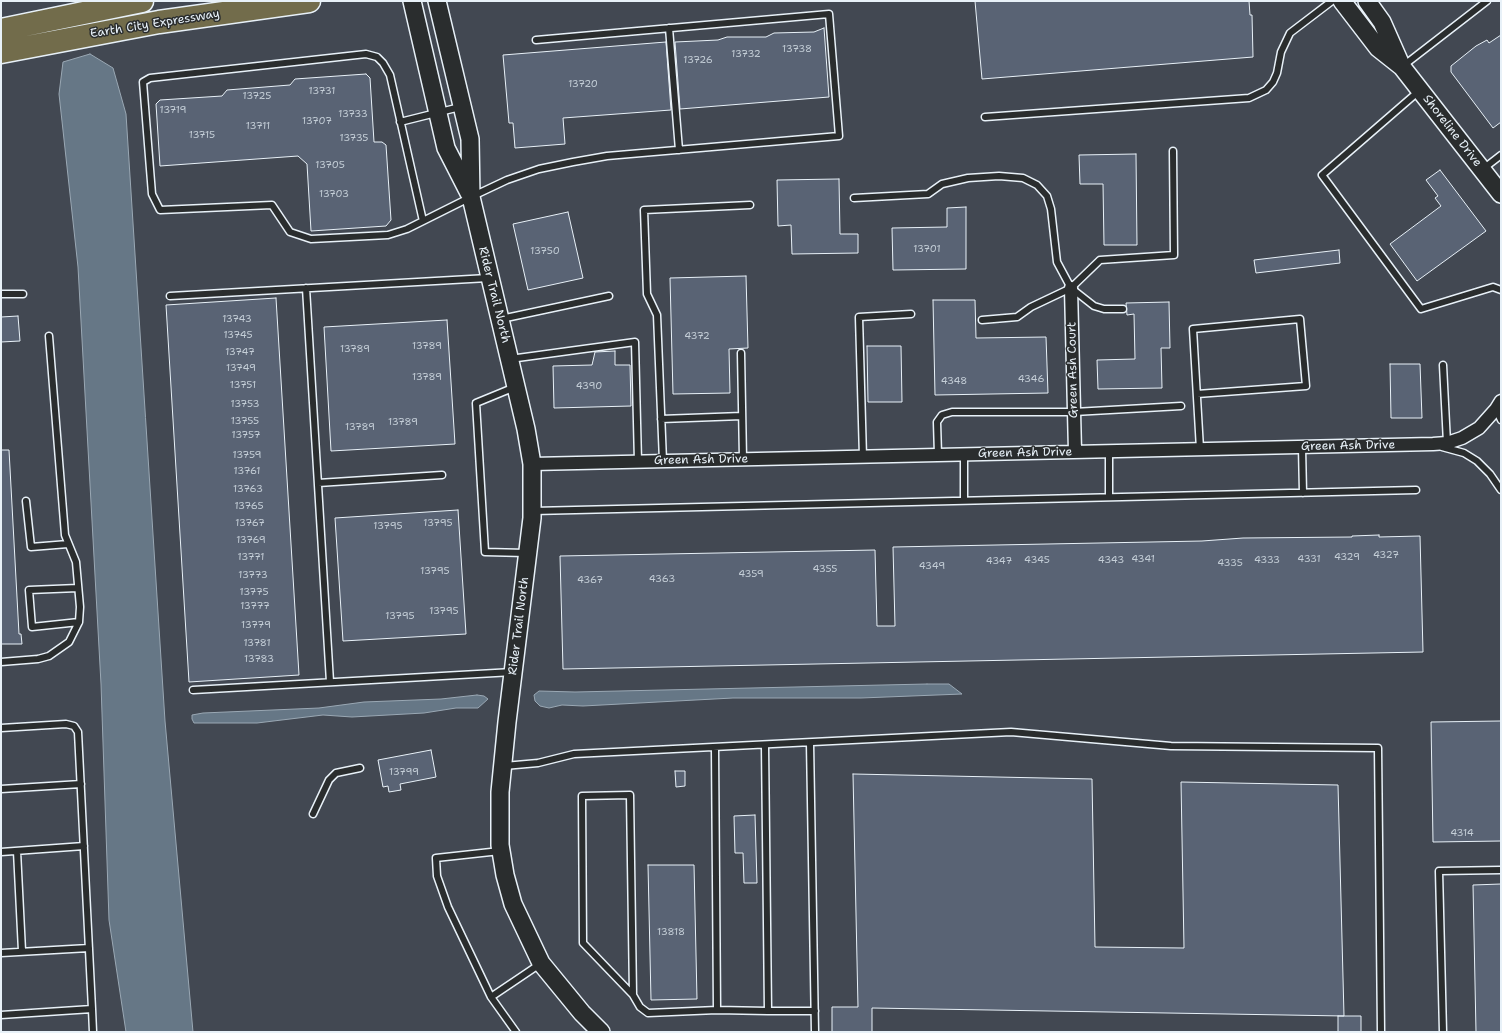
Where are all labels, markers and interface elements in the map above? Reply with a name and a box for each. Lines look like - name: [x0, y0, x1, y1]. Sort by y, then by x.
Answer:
- street label: Earth City Expressway: [89, 7, 221, 41]
- house number: 13738: [782, 43, 812, 55]
- house number: 13732: [731, 48, 761, 60]
- house number: 13726: [683, 54, 713, 66]
- house number: 13720: [568, 78, 598, 90]
- house number: 13731: [309, 85, 335, 97]
- house number: 13725: [243, 90, 271, 102]
- street label: Shoreline Drive: [1420, 92, 1484, 170]
- house number: 13719: [159, 104, 187, 116]
- house number: 13733: [338, 108, 368, 120]
- house number: 13707: [302, 115, 332, 127]
- house number: 13711: [246, 120, 270, 132]
- house number: 13715: [189, 129, 215, 141]
- house number: 13735: [340, 132, 368, 144]
- house number: 13705: [315, 159, 345, 171]
- house number: 13703: [319, 188, 349, 200]
- house number: 13701: [913, 243, 941, 255]
- street label: Rider Trail North: [475, 245, 513, 345]
- house number: 13750: [530, 245, 560, 257]
- house number: 13743: [222, 313, 252, 325]
- street label: Green Ash Court: [1065, 322, 1081, 418]
- house number: 13745: [223, 329, 253, 341]
- house number: 4372: [684, 330, 710, 342]
- house number: 13789: [412, 340, 442, 352]
- house number: 13789: [340, 343, 370, 355]
- house number: 13747: [225, 346, 255, 358]
- house number: 13749: [226, 362, 256, 374]
- house number: 13789: [412, 371, 442, 383]
- house number: 4346: [1018, 373, 1044, 385]
- house number: 4348: [941, 375, 967, 387]
- house number: 13751: [230, 379, 256, 391]
- house number: 4390: [576, 380, 602, 392]
- house number: 13753: [230, 398, 260, 410]
- house number: 13755: [231, 415, 259, 427]
- house number: 13789: [388, 416, 418, 428]
- house number: 13789: [345, 421, 375, 433]
- house number: 13757: [231, 429, 261, 441]
- street label: Green Ash Drive: [1301, 438, 1395, 454]
- street label: Green Ash Drive: [978, 445, 1072, 461]
- house number: 13759: [232, 449, 262, 461]
- street label: Green Ash Drive: [654, 452, 748, 468]
- house number: 13761: [234, 465, 260, 477]
- house number: 13763: [233, 483, 263, 495]
- house number: 13765: [234, 500, 264, 512]
- house number: 13767: [235, 517, 265, 529]
- house number: 13795: [423, 517, 453, 529]
- house number: 13795: [373, 520, 403, 532]
- house number: 13769: [236, 534, 266, 546]
- house number: 4327: [1373, 549, 1399, 561]
- house number: 13771: [238, 551, 264, 563]
- house number: 4329: [1334, 551, 1360, 563]
- house number: 4341: [1131, 553, 1155, 565]
- house number: 4331: [1297, 553, 1321, 565]
- house number: 4345: [1024, 554, 1050, 566]
- house number: 4343: [1098, 554, 1124, 566]
- house number: 4333: [1254, 554, 1280, 566]
- house number: 4347: [986, 555, 1012, 567]
- house number: 4335: [1217, 557, 1243, 569]
- house number: 4349: [919, 560, 945, 572]
- house number: 4355: [813, 563, 837, 575]
- house number: 13795: [420, 565, 450, 577]
- house number: 4359: [738, 568, 764, 580]
- house number: 13773: [238, 569, 268, 581]
- house number: 4363: [649, 573, 675, 585]
- house number: 4367: [577, 574, 603, 586]
- street label: Rider Trail North: [506, 576, 532, 676]
- house number: 13775: [239, 586, 269, 598]
- house number: 13777: [240, 600, 270, 612]
- house number: 13795: [429, 605, 459, 617]
- house number: 13795: [385, 610, 415, 622]
- house number: 13779: [241, 619, 271, 631]
- house number: 13781: [243, 637, 271, 649]
- house number: 13783: [244, 653, 274, 665]
- house number: 13799: [389, 766, 419, 778]
- house number: 4314: [1450, 827, 1474, 839]
- house number: 13818: [657, 926, 685, 938]

